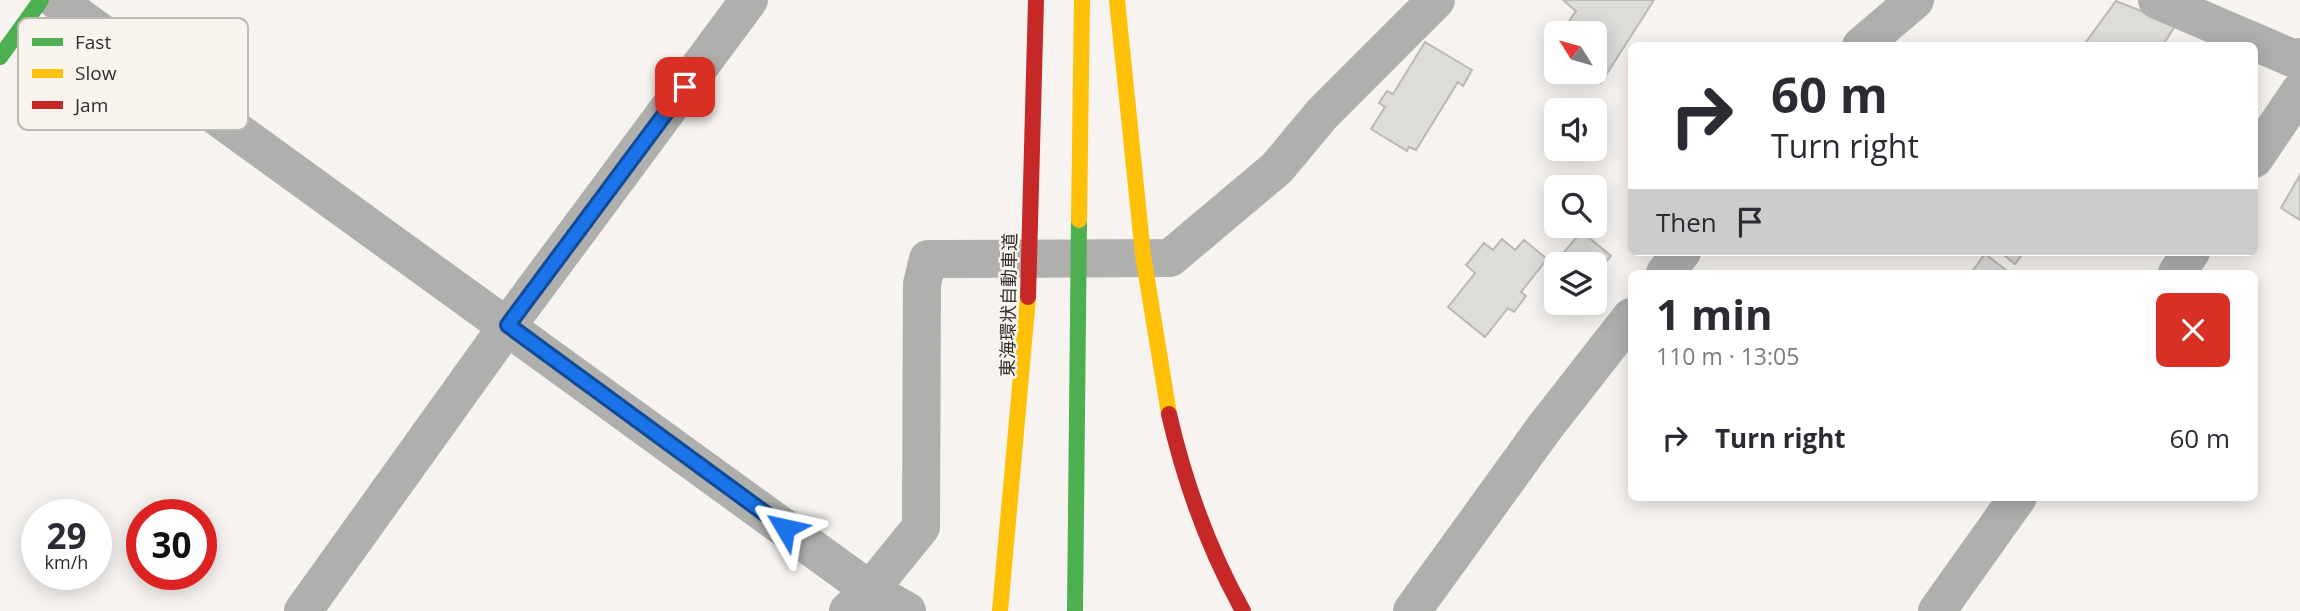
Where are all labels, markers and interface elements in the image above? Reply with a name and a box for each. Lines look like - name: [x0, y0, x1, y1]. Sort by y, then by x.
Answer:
- legend: [18, 18, 248, 130]
- north arrow: [1544, 21, 1606, 84]
- map controls: [1544, 21, 1607, 315]
- text: Fast: [75, 29, 111, 55]
- pin: [655, 57, 715, 117]
- text: Slow: [75, 60, 117, 86]
- text: 60 m: [1771, 61, 1888, 127]
- icon: arrive: [666, 68, 704, 106]
- icon: right: [1656, 70, 1747, 161]
- text: Jam: [73, 92, 108, 118]
- button: sound: [1544, 98, 1607, 161]
- text: Turn right: [1771, 124, 1919, 167]
- button: search: [1544, 175, 1607, 238]
- icon: arrive: [1731, 203, 1769, 241]
- text: Then: [1656, 204, 1717, 240]
- street label: 東海環状自動車道: [995, 233, 1021, 377]
- button: layers: [1544, 252, 1607, 315]
- text: 1 min: [1656, 285, 1773, 342]
- button: close: [2156, 293, 2230, 367]
- text: 110 m · 13:05: [1656, 340, 1799, 372]
- icon: right: [1656, 419, 1694, 457]
- text: Turn right: [1715, 420, 1846, 456]
- text: 60 m: [2169, 420, 2230, 456]
- position arrow: [748, 491, 822, 565]
- speed limit sign: 30: [126, 499, 217, 590]
- text: 29: [46, 512, 87, 559]
- text: km/h: [45, 550, 88, 574]

